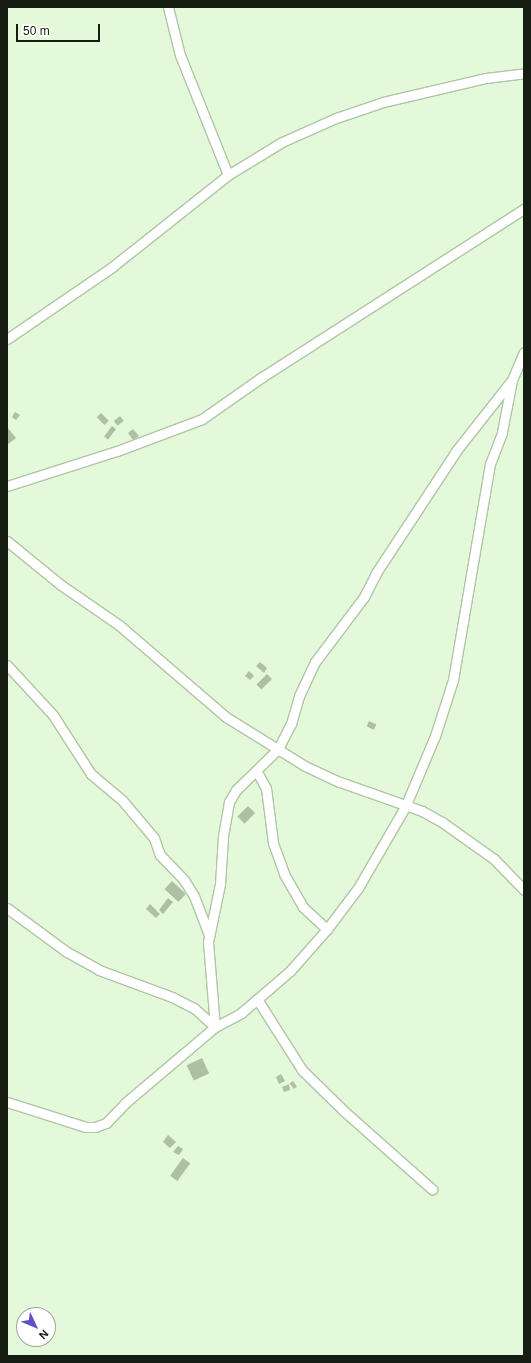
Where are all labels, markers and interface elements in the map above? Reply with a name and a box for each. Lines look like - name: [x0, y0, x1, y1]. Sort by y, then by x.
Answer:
- scale bar: [18, 16, 102, 42]
- text: 50 m: [23, 24, 50, 38]
- north arrow: [16, 1307, 56, 1347]
- text: N: [37, 1328, 51, 1342]

